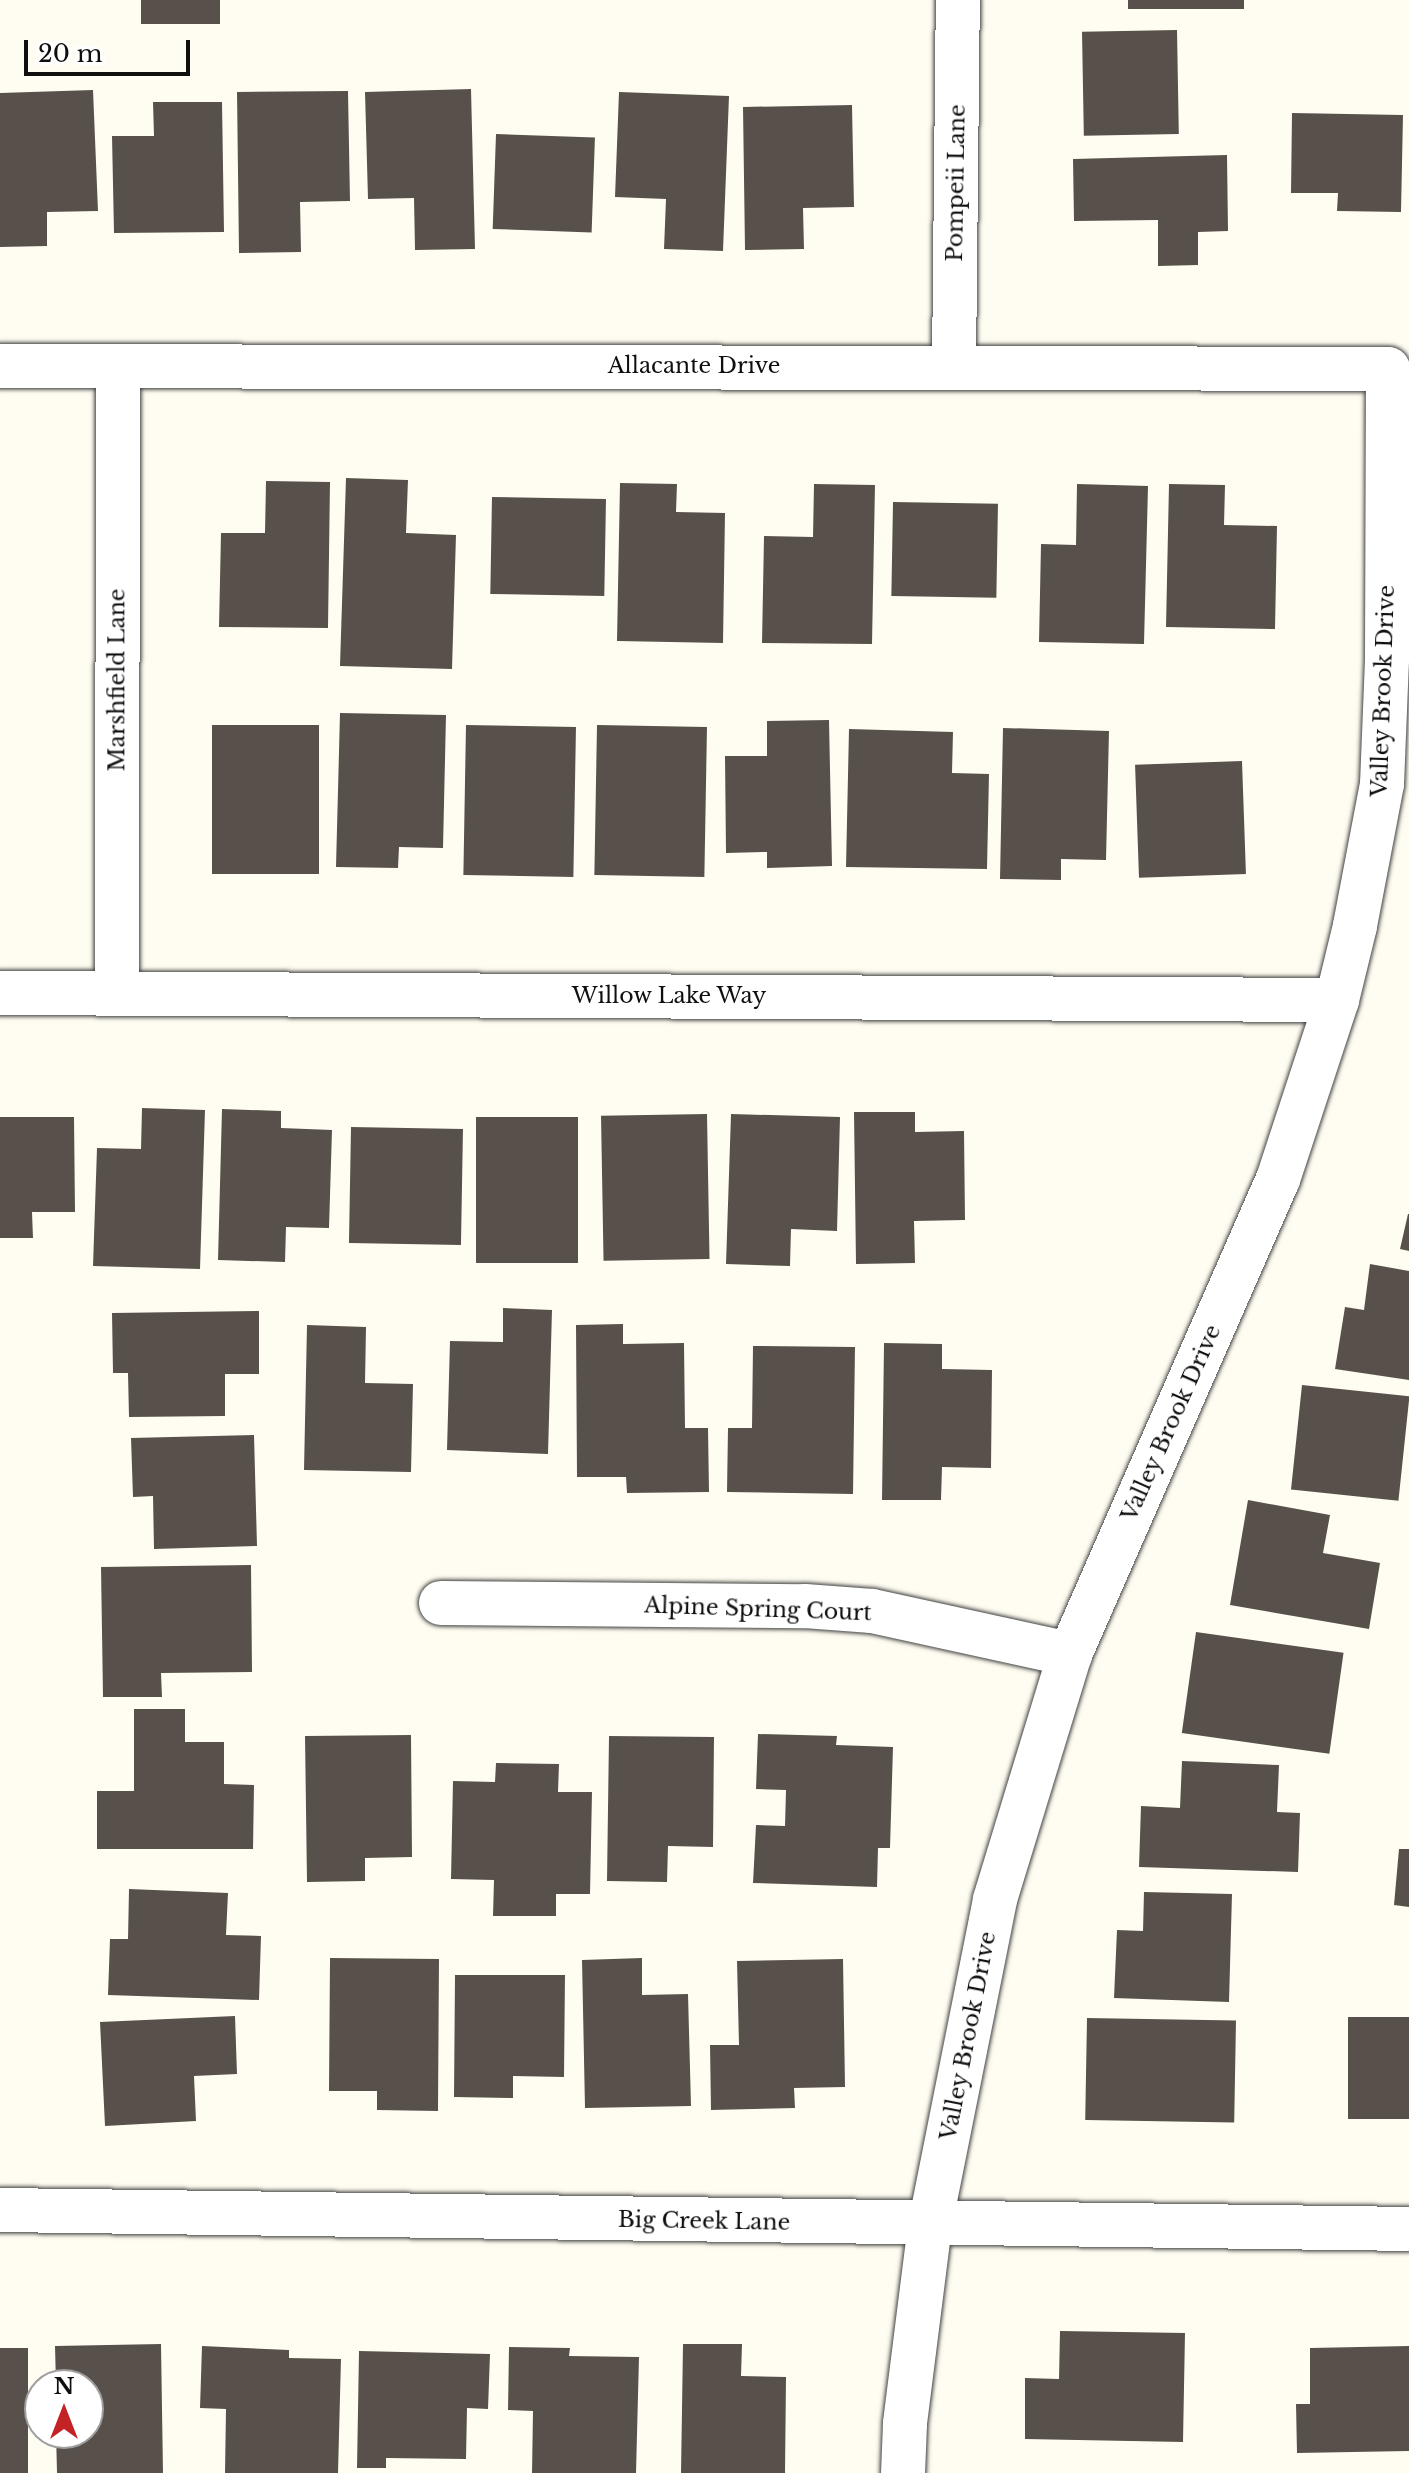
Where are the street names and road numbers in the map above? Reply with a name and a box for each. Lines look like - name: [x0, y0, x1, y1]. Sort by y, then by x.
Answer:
- street label: Pompeii Lane: [941, 104, 971, 262]
- street label: Allacante Drive: [608, 353, 780, 379]
- street label: Valley Brook Drive: [1366, 584, 1400, 798]
- street label: Marshfield Lane: [104, 589, 130, 771]
- street label: Willow Lake Way: [571, 983, 767, 1009]
- street label: Valley Brook Drive: [1116, 1320, 1226, 1526]
- street label: Alpine Spring Court: [644, 1592, 872, 1626]
- street label: Valley Brook Drive: [935, 1929, 1001, 2143]
- street label: Big Creek Lane: [617, 2206, 791, 2236]

